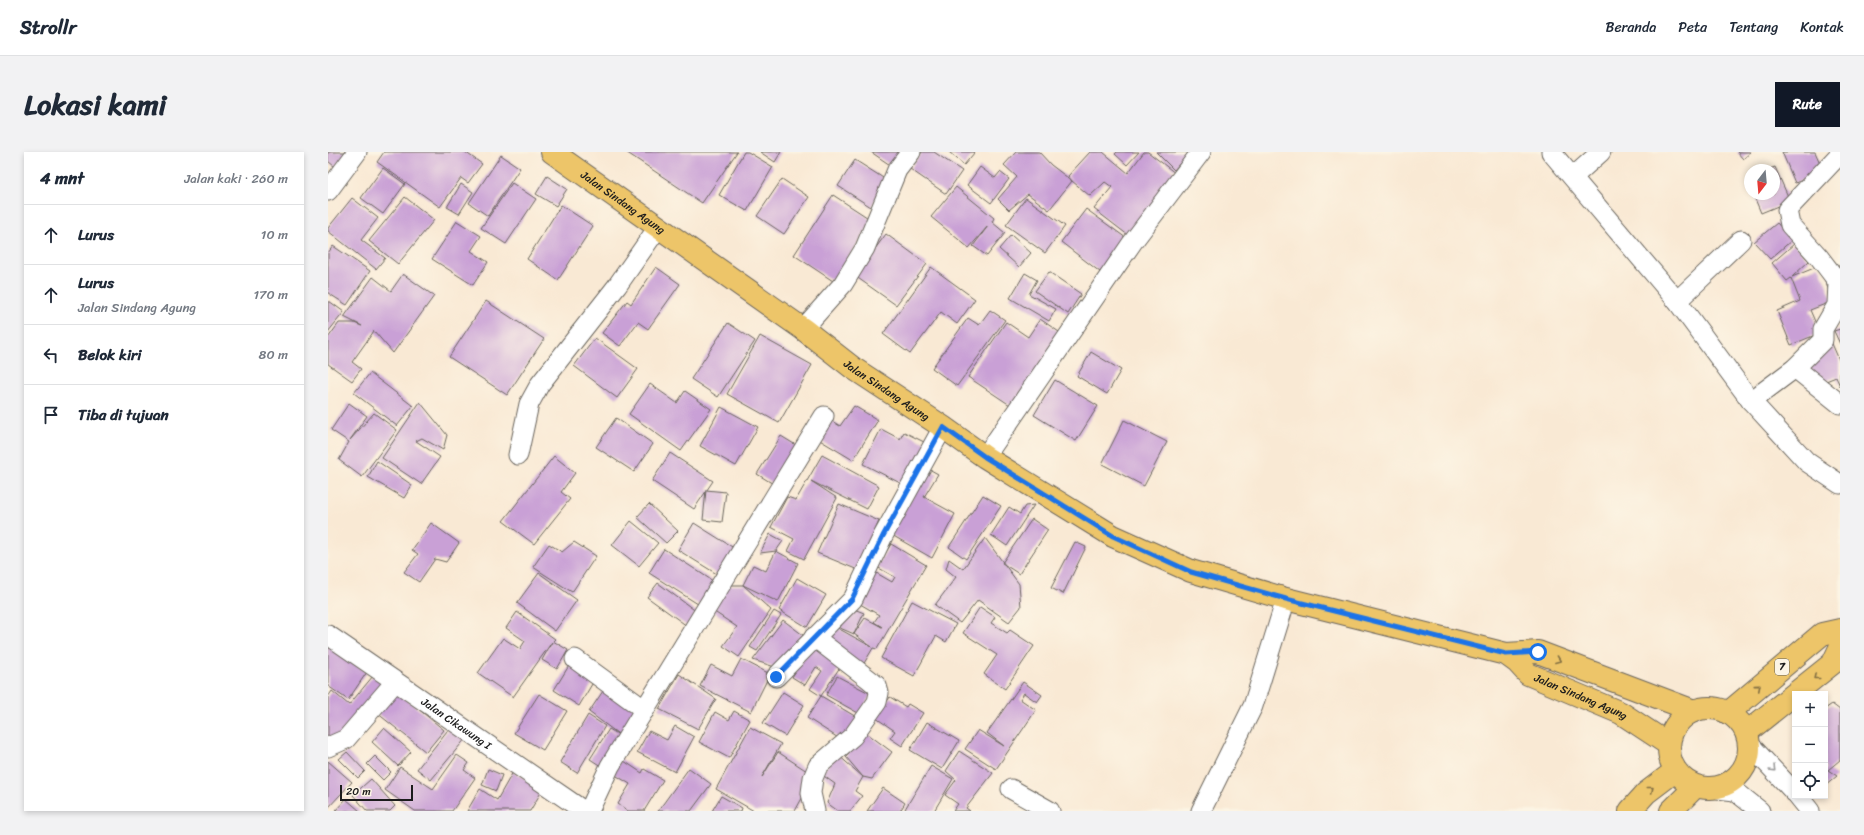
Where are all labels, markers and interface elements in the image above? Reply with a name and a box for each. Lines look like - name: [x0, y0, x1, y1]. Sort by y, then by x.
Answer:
- text: Strollr: [20, 11, 76, 44]
- text: Beranda: [1606, 15, 1656, 40]
- text: Peta: [1678, 15, 1707, 40]
- text: Tentang: [1729, 15, 1778, 40]
- text: Kontak: [1800, 15, 1844, 40]
- text: Lokasi kami: [24, 80, 166, 129]
- button: Rute: [1775, 82, 1840, 127]
- text: 4 mnt: [40, 163, 84, 193]
- north arrow: [1744, 164, 1780, 200]
- street label: Jalan Sindang Agung: [576, 165, 670, 239]
- text: Jalan kaki · 260 m: [184, 167, 288, 190]
- text: Lurus: [78, 222, 114, 248]
- text: 10 m: [261, 223, 288, 246]
- icon: ahead: [40, 224, 62, 246]
- text: Lurus: [78, 270, 114, 296]
- text: 170 m: [253, 283, 288, 306]
- icon: ahead: [40, 284, 62, 306]
- text: Jalan Sindang Agung: [78, 296, 196, 319]
- text: Belok kiri: [78, 342, 141, 368]
- text: 80 m: [259, 343, 288, 366]
- icon: left: [40, 344, 62, 366]
- street label: Jalan Sindang Agung: [839, 354, 934, 426]
- text: Tiba di tujuan: [78, 402, 169, 428]
- icon: arrive: [40, 404, 62, 426]
- route start: [1529, 643, 1547, 661]
- one-way arrow: [1554, 655, 1561, 663]
- road number: 7: [1775, 659, 1789, 675]
- route end: [767, 668, 785, 686]
- street label: Jalan Sindang Agung: [1530, 668, 1632, 725]
- one-way arrow: [1813, 672, 1821, 679]
- one-way arrow: [1754, 685, 1761, 692]
- map controls: [1792, 691, 1828, 799]
- button: +: [1792, 691, 1828, 727]
- street label: Jalan Cikawung I: [417, 692, 496, 755]
- button: −: [1792, 727, 1828, 763]
- button: locate: [1792, 763, 1828, 799]
- one-way arrow: [1768, 764, 1776, 772]
- text: 20 m: [346, 782, 371, 801]
- scale bar: [340, 783, 413, 802]
- one-way arrow: [1647, 787, 1654, 794]

